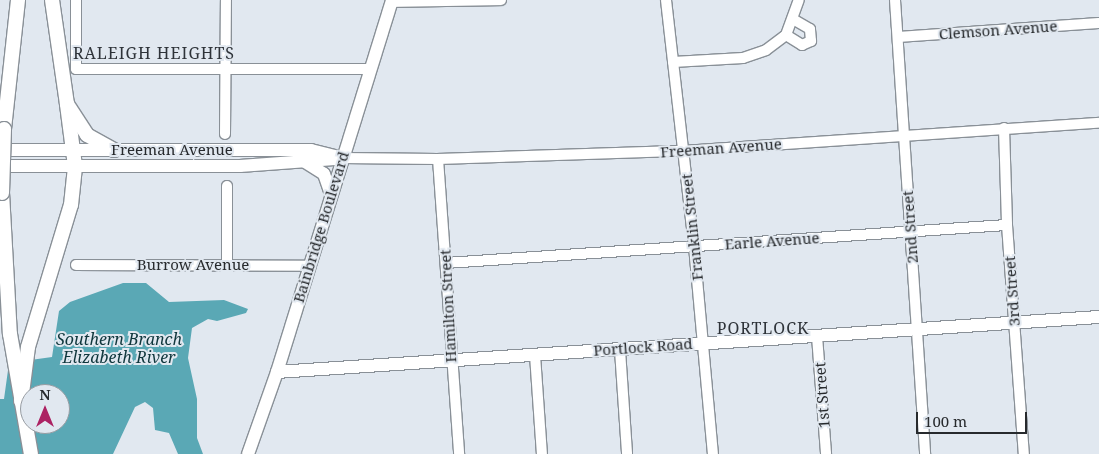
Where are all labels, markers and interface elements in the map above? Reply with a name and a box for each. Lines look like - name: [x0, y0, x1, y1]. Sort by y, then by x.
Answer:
- street label: Clemson Avenue: [938, 17, 1058, 43]
- district label: RALEIGH HEIGHTS: [71, 43, 237, 63]
- street label: Freeman Avenue: [660, 135, 782, 161]
- street label: Freeman Avenue: [111, 141, 233, 159]
- street label: Bainbridge Boulevard: [289, 149, 353, 305]
- street label: Franklin Street: [677, 173, 707, 281]
- street label: 2nd Street: [898, 190, 922, 264]
- street label: Earle Avenue: [724, 229, 820, 253]
- street label: Hamilton Street: [436, 249, 460, 363]
- street label: 3rd Street: [1001, 255, 1023, 327]
- street label: Burrow Avenue: [137, 256, 249, 274]
- district label: PORTLOCK: [716, 318, 810, 338]
- water label: Southern Branch Elizabeth River: [56, 329, 182, 367]
- street label: Portlock Road: [593, 335, 693, 359]
- street label: 1st Street: [811, 361, 833, 429]
- north arrow: [20, 384, 70, 434]
- text: N: [39, 385, 51, 404]
- scale bar: [919, 402, 1030, 434]
- text: 100 m: [924, 411, 967, 431]

